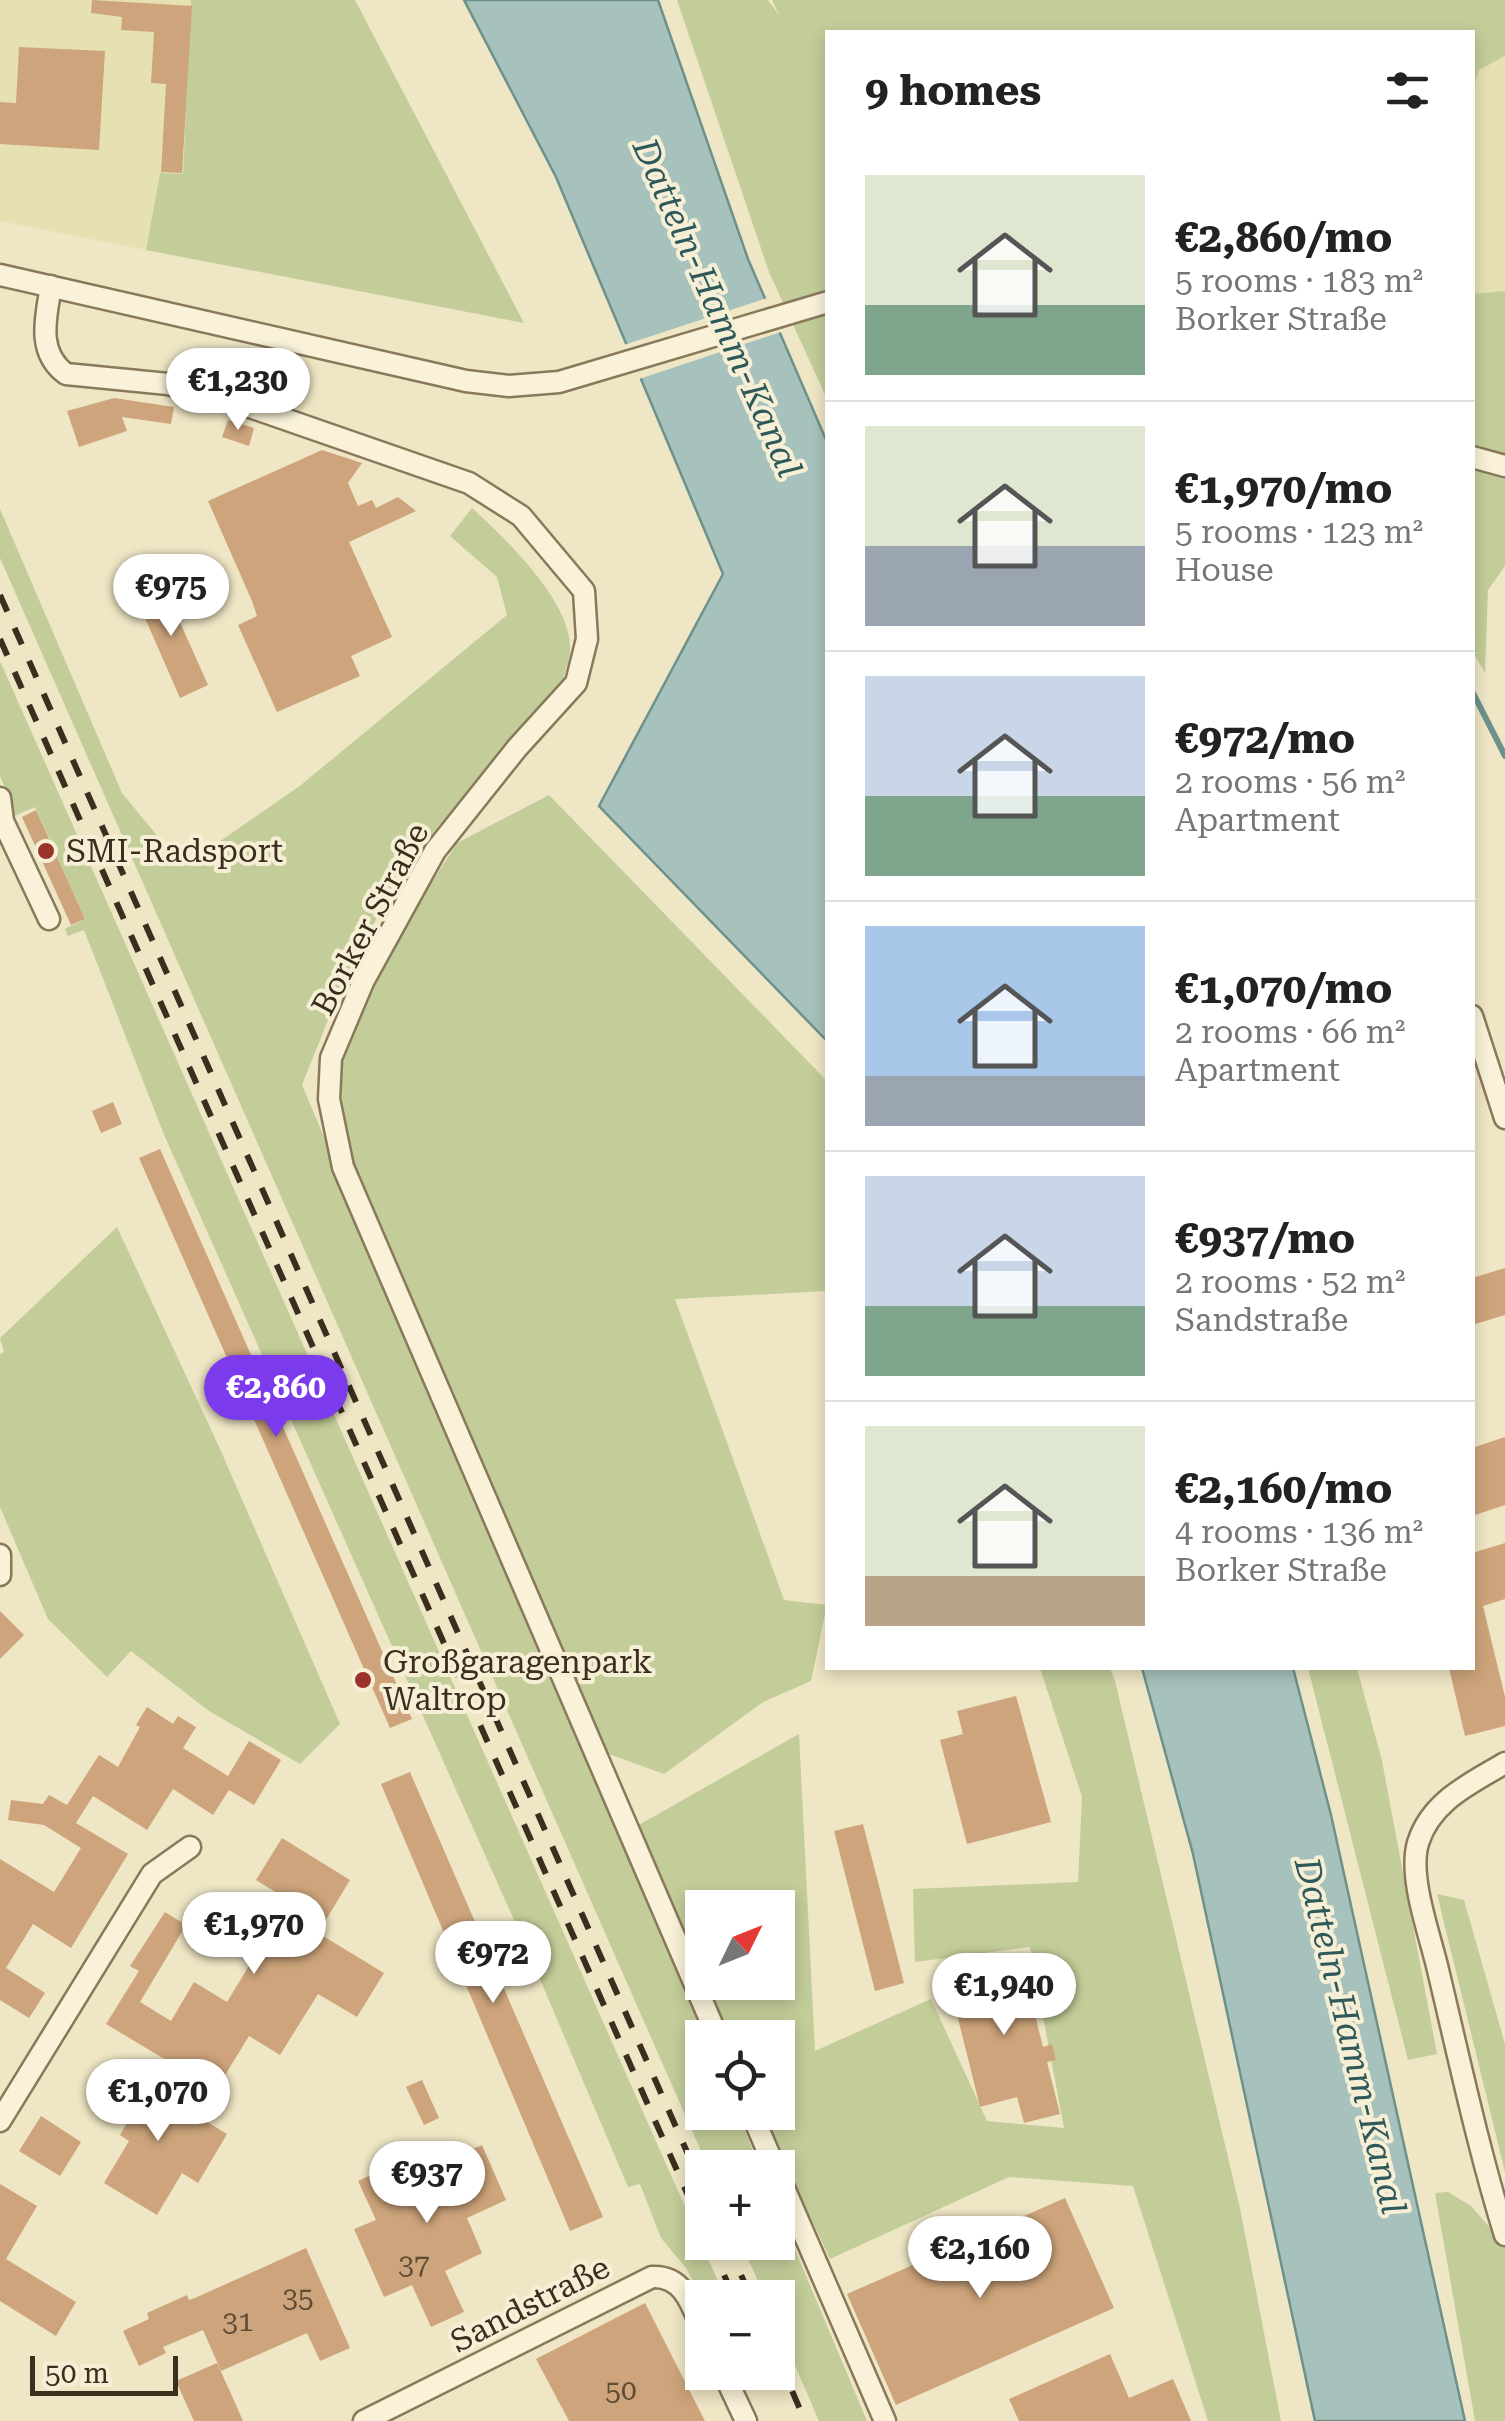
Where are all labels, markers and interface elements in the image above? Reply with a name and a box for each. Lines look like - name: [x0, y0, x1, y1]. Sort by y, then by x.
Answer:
- icon: filters: [1380, 63, 1435, 118]
- text: 9 homes: [865, 66, 1041, 115]
- water label: Datteln-Hamm-Kanal: [623, 132, 810, 483]
- text: €2,860/mo: [1175, 213, 1392, 262]
- icon: home: [945, 215, 1065, 335]
- text: 5 rooms · 183 m²: [1175, 262, 1423, 300]
- text: Borker Straße: [1175, 300, 1387, 338]
- pin: €1,230: [157, 348, 319, 433]
- text: €1,230: [188, 361, 288, 399]
- text: €1,970/mo: [1175, 464, 1392, 513]
- icon: home: [945, 466, 1065, 586]
- text: 5 rooms · 123 m²: [1175, 513, 1423, 551]
- text: House: [1175, 551, 1274, 589]
- pin: €975: [112, 554, 230, 639]
- text: €975: [135, 567, 207, 605]
- text: €972/mo: [1175, 714, 1355, 763]
- icon: home: [945, 716, 1065, 836]
- text: 2 rooms · 56 m²: [1175, 763, 1405, 801]
- text: Apartment: [1175, 801, 1340, 839]
- street label: Borker Straße: [303, 817, 437, 1021]
- place label: SMI-Radsport: [66, 832, 283, 870]
- marker: SMI-Radsport: [35, 840, 57, 862]
- text: €1,070/mo: [1175, 964, 1392, 1013]
- icon: home: [945, 966, 1065, 1086]
- text: 2 rooms · 66 m²: [1175, 1013, 1405, 1051]
- text: Apartment: [1175, 1051, 1340, 1089]
- text: €937/mo: [1175, 1214, 1355, 1263]
- icon: home: [945, 1216, 1065, 1336]
- text: 2 rooms · 52 m²: [1175, 1263, 1405, 1301]
- text: Sandstraße: [1175, 1301, 1348, 1339]
- pin: €2,860: [195, 1355, 357, 1440]
- text: €2,860: [226, 1368, 326, 1406]
- text: €2,160/mo: [1175, 1464, 1392, 1513]
- icon: home: [945, 1466, 1065, 1586]
- text: 4 rooms · 136 m²: [1175, 1513, 1423, 1551]
- text: Borker Straße: [1175, 1551, 1387, 1589]
- place label: Großgaragenpark Waltrop: [383, 1643, 652, 1718]
- marker: Großgaragenpark Waltrop: [352, 1669, 374, 1691]
- water label: Datteln-Hamm-Kanal: [1286, 1853, 1414, 2218]
- north arrow: [685, 1890, 795, 2000]
- map controls: [685, 1890, 795, 2390]
- pin: €1,970: [173, 1892, 335, 1977]
- text: €1,970: [204, 1905, 304, 1943]
- pin: €972: [434, 1921, 552, 2006]
- text: €972: [457, 1934, 529, 1972]
- pin: €1,940: [923, 1953, 1085, 2038]
- text: €1,940: [954, 1966, 1054, 2004]
- button: locate: [685, 2020, 795, 2130]
- pin: €1,070: [77, 2059, 239, 2144]
- text: €1,070: [108, 2072, 208, 2110]
- pin: €937: [368, 2141, 486, 2226]
- button: +: [685, 2150, 795, 2260]
- text: €937: [391, 2154, 463, 2192]
- pin: €2,160: [899, 2216, 1061, 2301]
- text: €2,160: [930, 2229, 1030, 2267]
- house number: 37: [398, 2248, 430, 2281]
- street label: Sandstraße: [444, 2248, 616, 2360]
- button: −: [685, 2280, 795, 2390]
- house number: 35: [282, 2281, 314, 2314]
- house number: 31: [222, 2305, 254, 2338]
- scale bar: [30, 2351, 178, 2396]
- text: 50 m: [45, 2357, 109, 2390]
- house number: 50: [605, 2374, 637, 2407]

